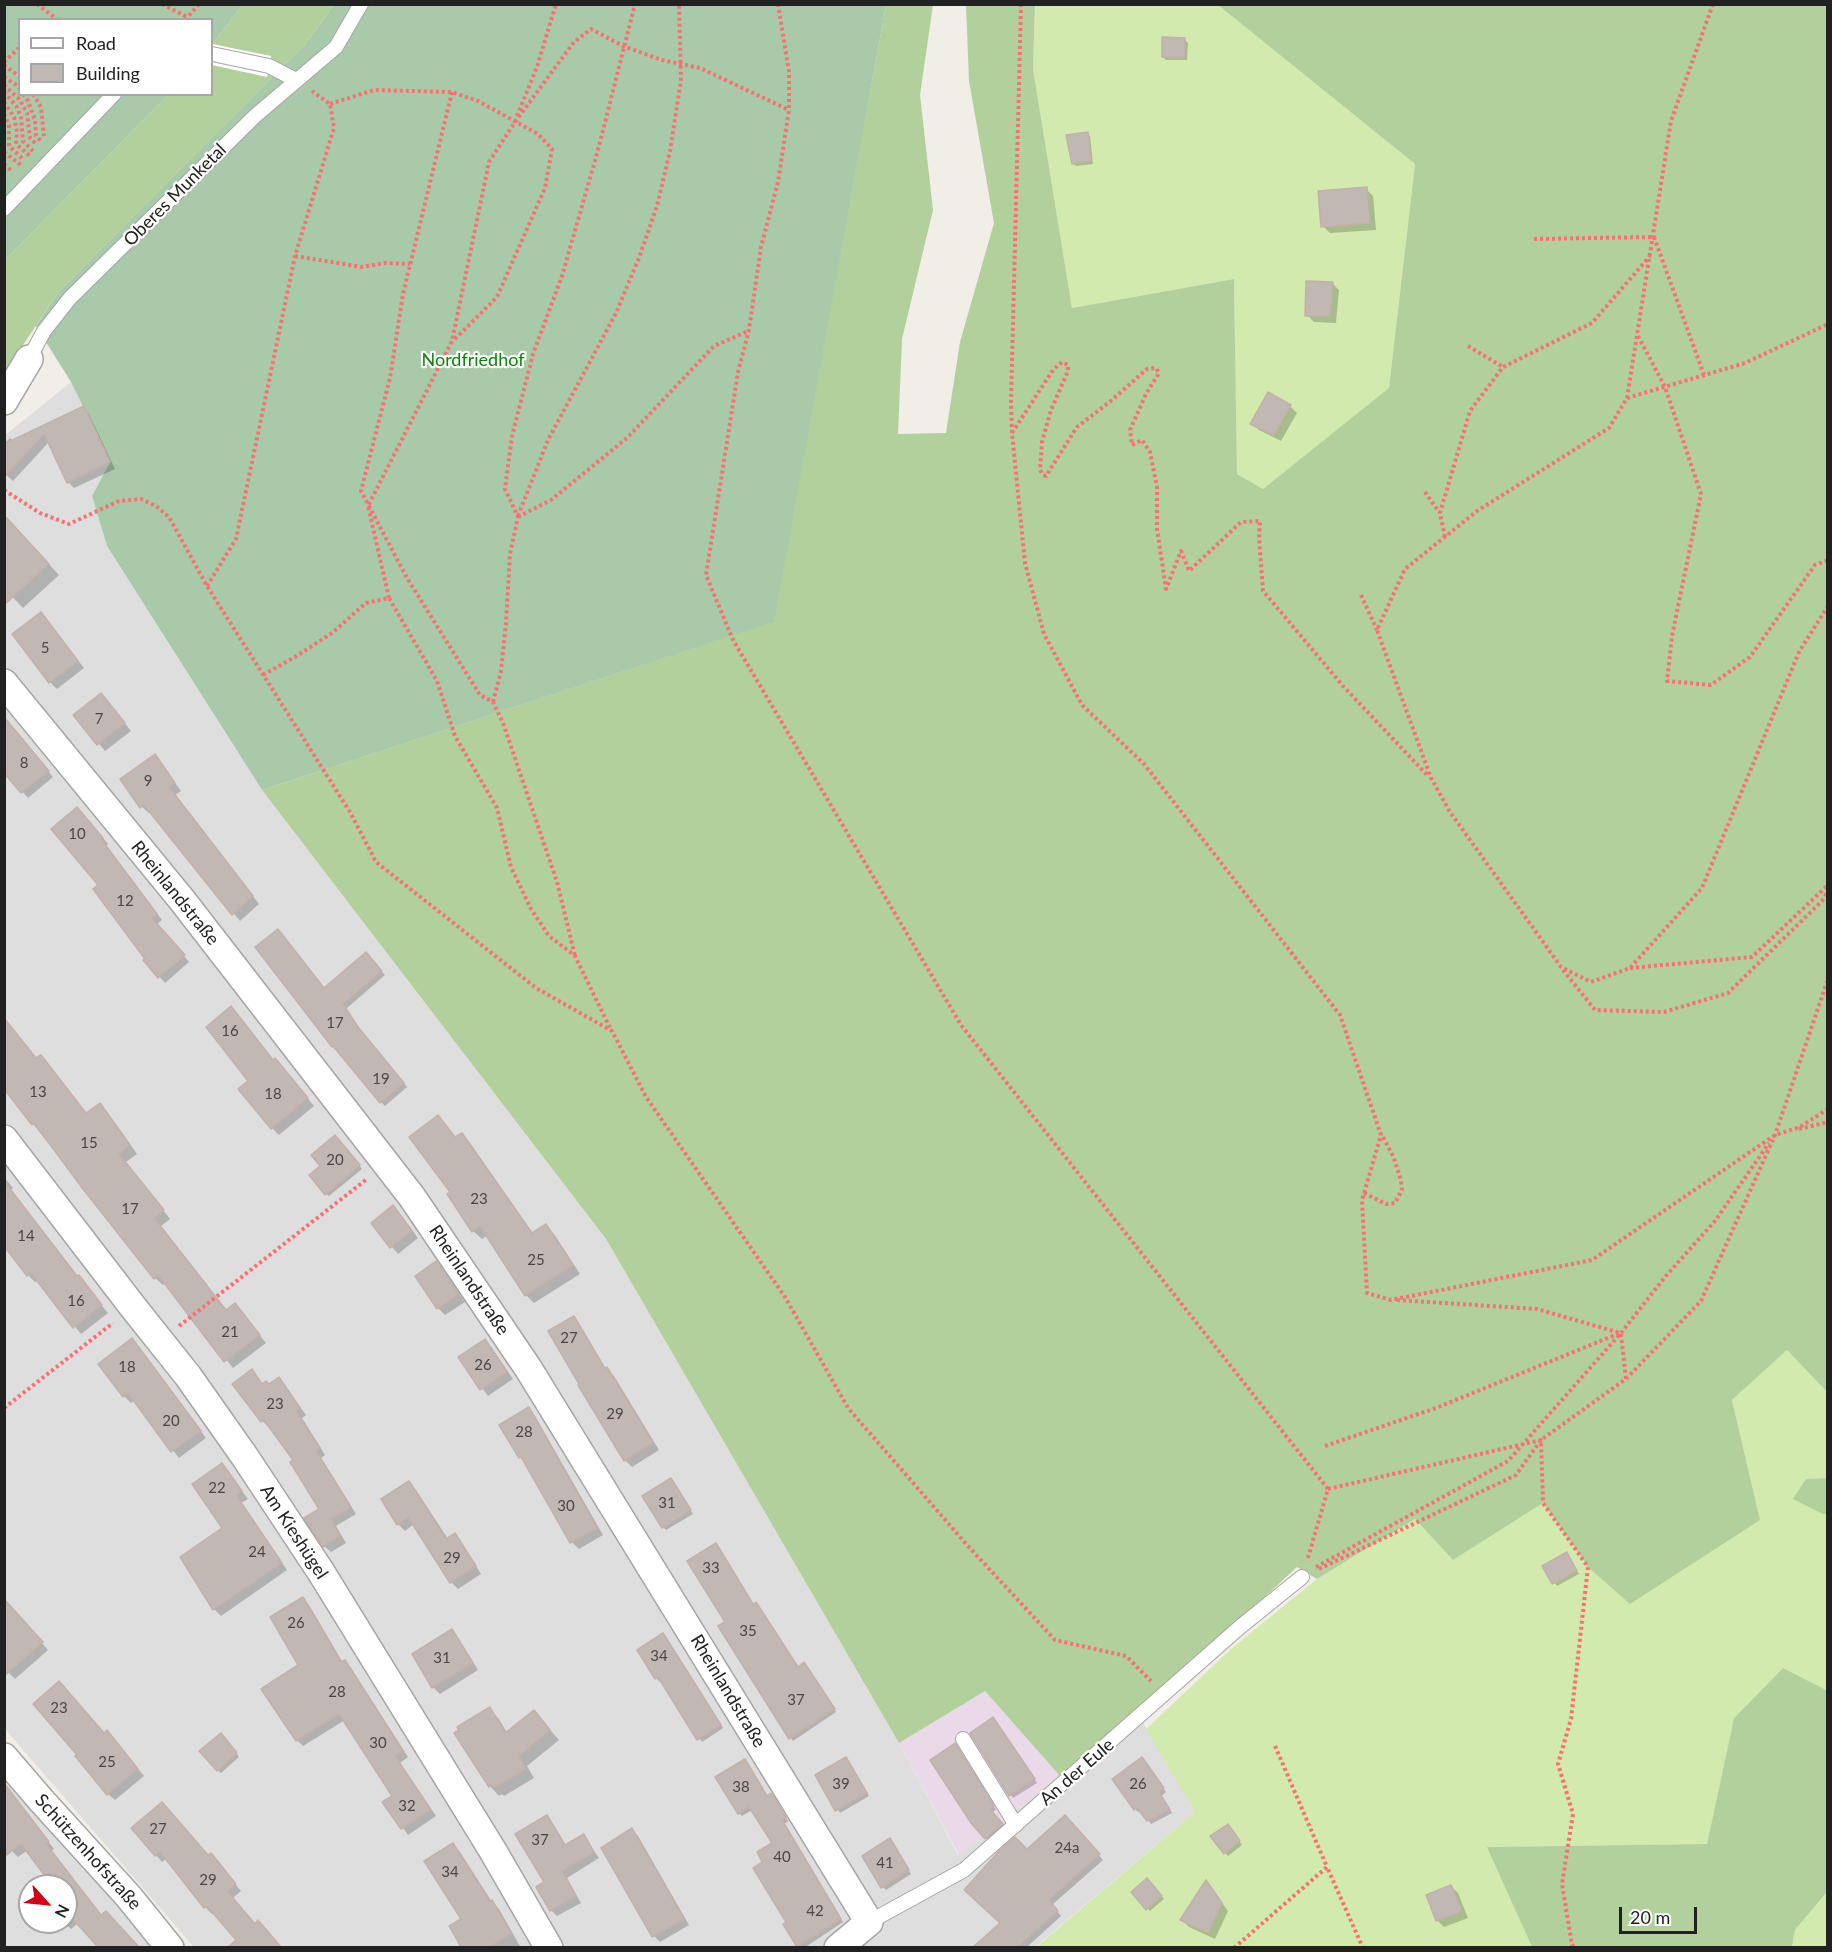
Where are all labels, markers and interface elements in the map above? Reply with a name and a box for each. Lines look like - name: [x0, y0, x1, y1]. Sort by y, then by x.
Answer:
- legend: [18, 18, 213, 96]
- text: Road: [76, 32, 116, 54]
- text: Building: [76, 62, 140, 84]
- street label: Oberes Munketal: [119, 139, 231, 251]
- park label: Nordfriedhof: [421, 349, 525, 371]
- house number: 5: [41, 639, 49, 657]
- house number: 7: [95, 710, 103, 728]
- house number: 8: [20, 754, 28, 772]
- house number: 9: [144, 772, 152, 790]
- house number: 10: [68, 825, 86, 843]
- street label: Rheinlandstraße: [126, 836, 224, 950]
- house number: 12: [116, 892, 134, 910]
- house number: 17: [326, 1014, 344, 1032]
- house number: 16: [221, 1022, 239, 1040]
- house number: 19: [372, 1070, 390, 1088]
- house number: 13: [29, 1083, 47, 1101]
- house number: 18: [264, 1085, 282, 1103]
- house number: 15: [80, 1134, 98, 1152]
- house number: 20: [326, 1151, 344, 1169]
- house number: 23: [470, 1190, 488, 1208]
- house number: 17: [121, 1200, 139, 1218]
- street label: Rheinlandstraße: [424, 1221, 514, 1339]
- house number: 14: [17, 1227, 35, 1245]
- house number: 25: [527, 1251, 545, 1269]
- house number: 16: [67, 1292, 85, 1310]
- house number: 21: [221, 1323, 239, 1341]
- house number: 27: [560, 1329, 578, 1347]
- house number: 26: [474, 1356, 492, 1374]
- house number: 18: [118, 1358, 136, 1376]
- house number: 23: [266, 1395, 284, 1413]
- house number: 29: [606, 1405, 624, 1423]
- house number: 20: [162, 1412, 180, 1430]
- house number: 28: [515, 1423, 533, 1441]
- house number: 22: [208, 1479, 226, 1497]
- street label: Am Kieshügel: [255, 1481, 333, 1583]
- house number: 31: [658, 1494, 676, 1512]
- house number: 30: [557, 1497, 575, 1515]
- house number: 24: [248, 1543, 266, 1561]
- house number: 29: [443, 1549, 461, 1567]
- house number: 33: [702, 1559, 720, 1577]
- house number: 26: [287, 1614, 305, 1632]
- house number: 35: [739, 1622, 757, 1640]
- street label: Rheinlandstraße: [686, 1631, 770, 1751]
- house number: 34: [650, 1647, 668, 1665]
- house number: 31: [433, 1649, 451, 1667]
- house number: 28: [328, 1683, 346, 1701]
- house number: 37: [787, 1691, 805, 1709]
- house number: 23: [50, 1699, 68, 1717]
- house number: 30: [369, 1734, 387, 1752]
- street label: An der Eule: [1035, 1734, 1119, 1810]
- house number: 25: [98, 1753, 116, 1771]
- house number: 39: [832, 1775, 850, 1793]
- house number: 26: [1129, 1775, 1147, 1793]
- house number: 38: [732, 1778, 750, 1796]
- street label: Schützenhofstraße: [30, 1790, 146, 1914]
- house number: 32: [398, 1797, 416, 1815]
- house number: 27: [149, 1820, 167, 1838]
- house number: 37: [531, 1831, 549, 1849]
- house number: 24a: [1055, 1839, 1079, 1857]
- house number: 40: [773, 1848, 791, 1866]
- house number: 41: [876, 1854, 894, 1872]
- house number: 34: [441, 1863, 459, 1881]
- house number: 29: [199, 1871, 217, 1889]
- north arrow: [18, 1874, 78, 1934]
- scale bar: [1622, 1895, 1700, 1933]
- text: N: [51, 1902, 74, 1921]
- house number: 42: [806, 1902, 824, 1920]
- text: 20 m: [1630, 1906, 1670, 1928]

